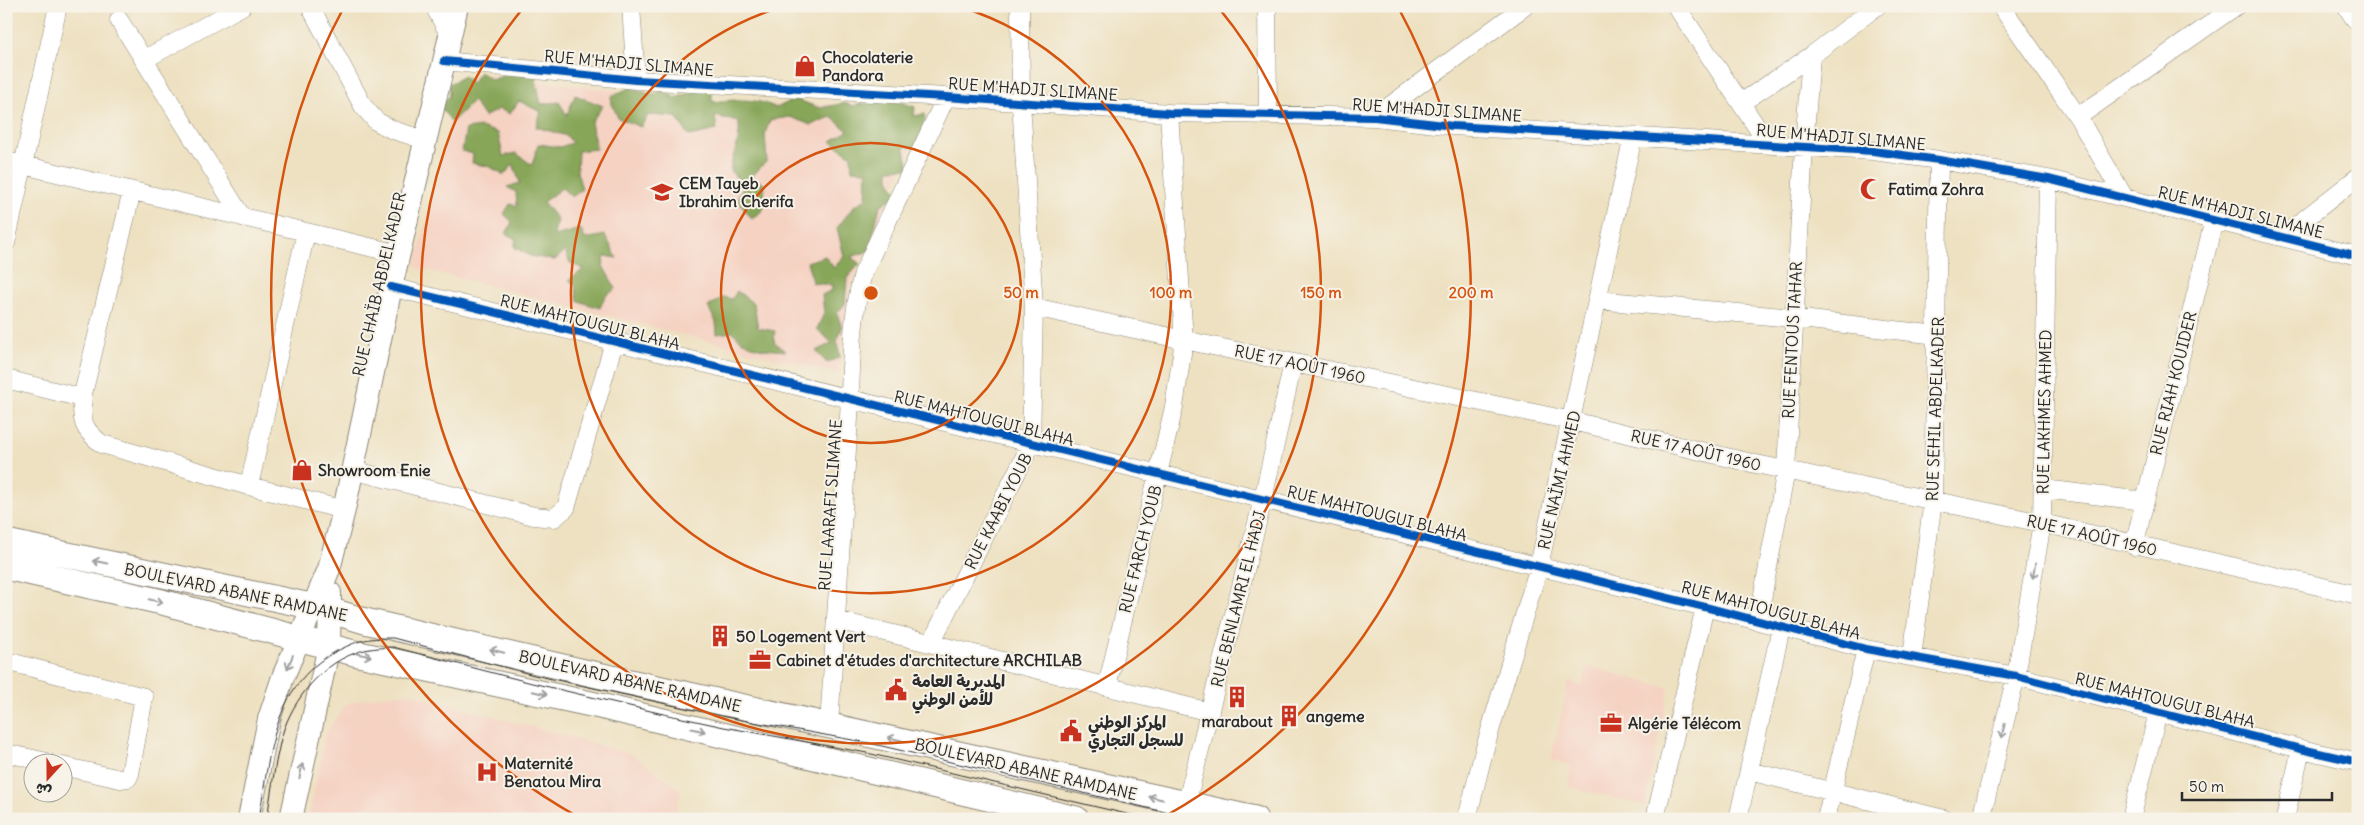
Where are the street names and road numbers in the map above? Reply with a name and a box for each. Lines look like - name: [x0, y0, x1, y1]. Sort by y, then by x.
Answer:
- street label: RUE M'HADJI SLIMANE: [543, 46, 715, 80]
- street label: RUE M'HADJI SLIMANE: [947, 73, 1119, 105]
- street label: RUE M'HADJI SLIMANE: [1351, 94, 1523, 126]
- street label: RUE M'HADJI SLIMANE: [1755, 120, 1927, 154]
- street label: RUE M'HADJI SLIMANE: [2156, 182, 2326, 242]
- street label: RUE CHAÏB ABDELKADER: [348, 190, 410, 378]
- street label: RUE FENTOUS TAHAR: [1778, 261, 1806, 419]
- street label: RUE MAHTOUGUI BLAHA: [498, 290, 682, 354]
- street label: RUE RIAH KOUIDER: [2145, 309, 2201, 457]
- street label: RUE SEHIL ABDELKADER: [1922, 316, 1948, 502]
- street label: RUE LAKHMES AHMED: [2033, 329, 2055, 495]
- street label: RUE 17 AOÛT 1960: [1233, 340, 1367, 388]
- street label: RUE MAHTOUGUI BLAHA: [892, 386, 1076, 450]
- street label: RUE NAÏMI AHMED: [1533, 409, 1585, 551]
- street label: RUE LAARAFI SLIMANE: [814, 418, 846, 592]
- street label: RUE 17 AOÛT 1960: [1629, 425, 1763, 475]
- street label: RUE KAABI YOUB: [960, 449, 1036, 573]
- street label: RUE MAHTOUGUI BLAHA: [1285, 481, 1469, 545]
- street label: RUE FARCH YOUB: [1114, 483, 1166, 615]
- street label: RUE BENLAMRI EL HADJ: [1206, 509, 1270, 689]
- street label: RUE 17 AOÛT 1960: [2025, 510, 2159, 560]
- street label: BOULEVARD ABANE RAMDANE: [122, 559, 350, 625]
- street label: RUE MAHTOUGUI BLAHA: [1679, 576, 1863, 644]
- street label: BOULEVARD ABANE RAMDANE: [517, 646, 743, 716]
- street label: RUE MAHTOUGUI BLAHA: [2073, 668, 2257, 732]
- street label: BOULEVARD ABANE RAMDANE: [913, 734, 1139, 804]

